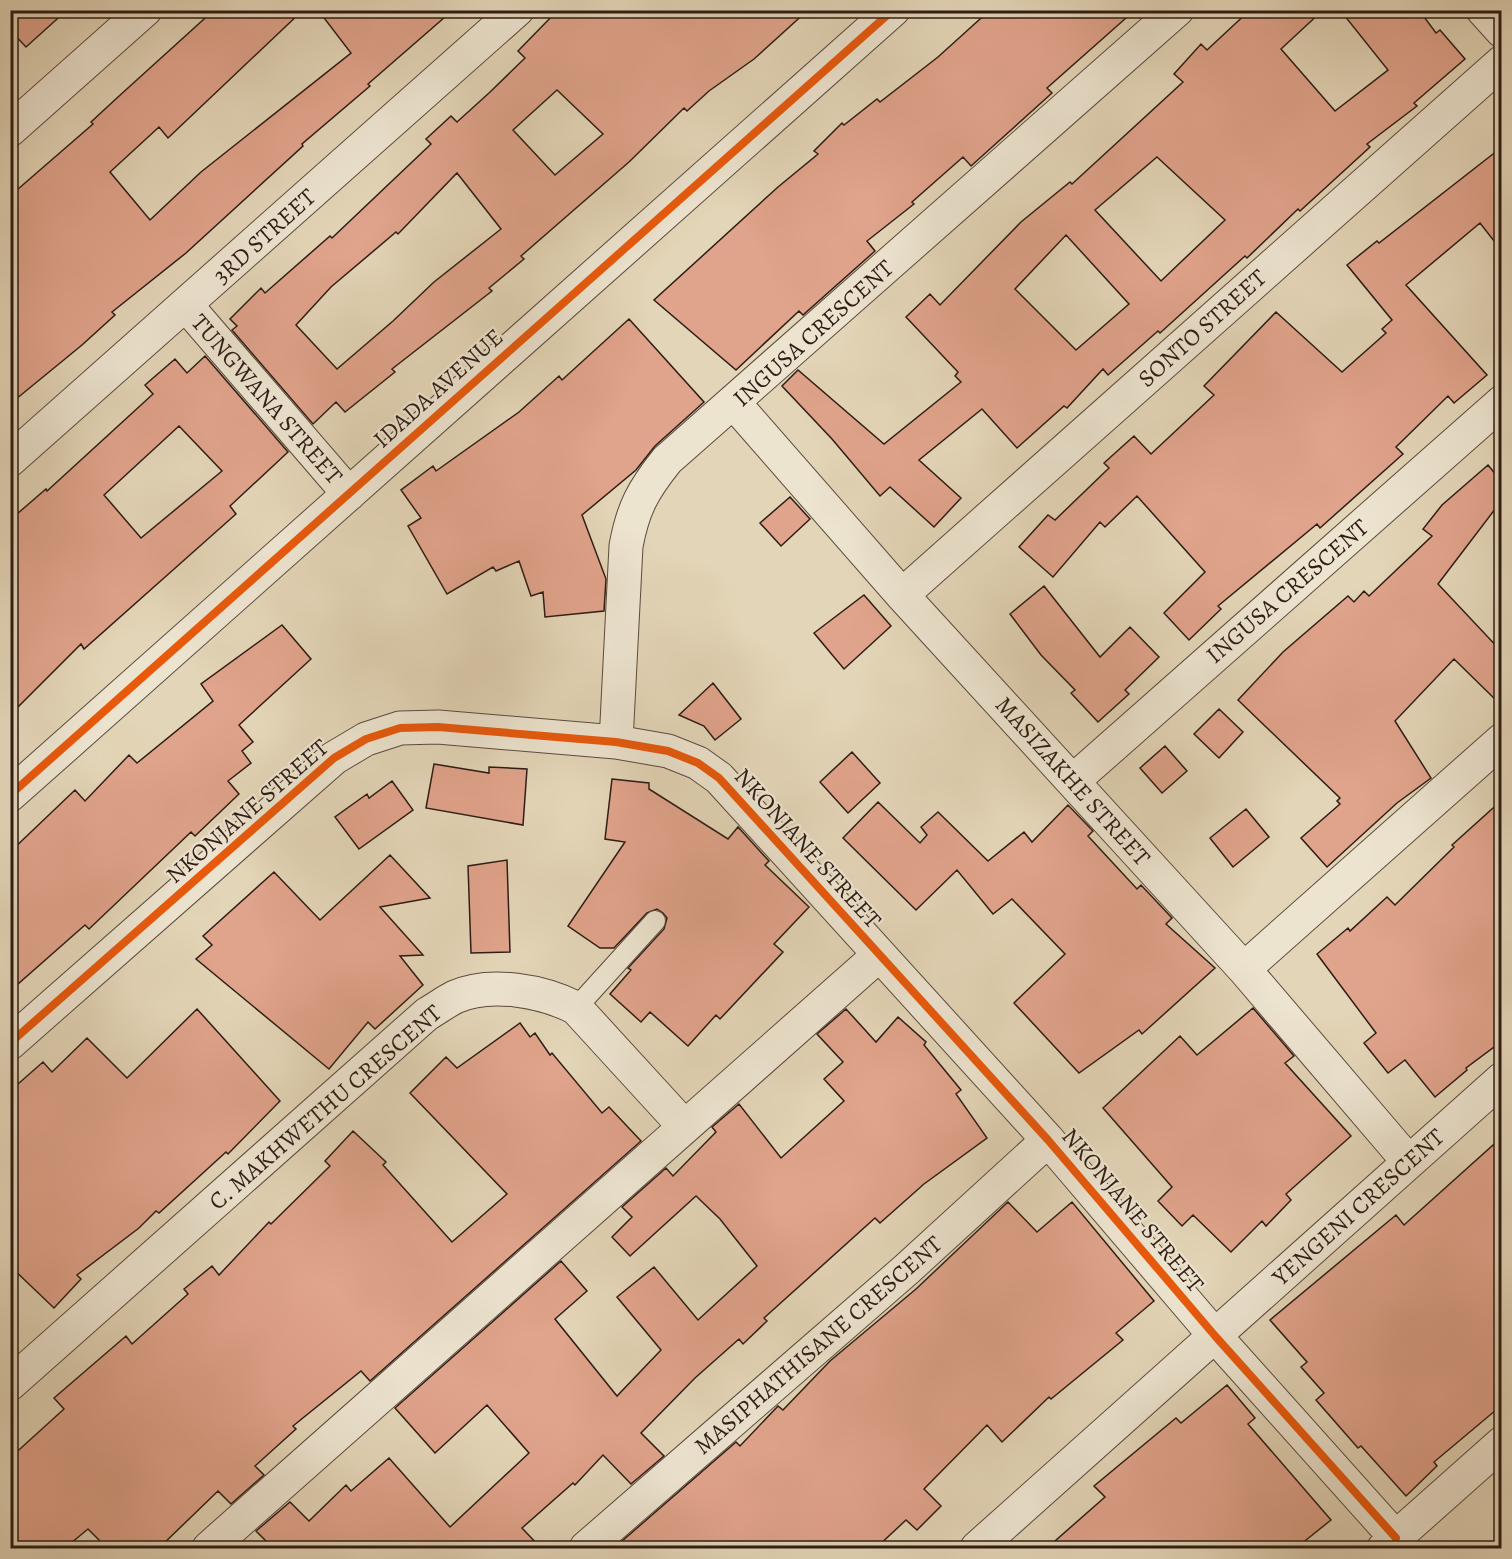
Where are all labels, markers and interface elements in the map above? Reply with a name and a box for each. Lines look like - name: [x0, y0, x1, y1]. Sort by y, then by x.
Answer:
- street label: 3RD STREET: [206, 181, 322, 291]
- street label: INGUSA CRESCENT: [726, 252, 900, 414]
- street label: SONTO STREET: [1131, 262, 1273, 394]
- street label: TUNGWANA STREET: [184, 307, 350, 491]
- street label: IDADA AVENUE: [366, 321, 510, 455]
- street label: INGUSA CRESCENT: [1199, 512, 1375, 670]
- street label: MASIZAKHE STREET: [988, 689, 1158, 873]
- street label: NKONJANE STREET: [159, 731, 335, 891]
- street label: NKONJANE STREET: [727, 761, 889, 935]
- street label: C. MAKHWETHU CRESCENT: [202, 997, 448, 1217]
- street label: NKONJANE STREET: [1055, 1121, 1211, 1299]
- street label: YENGENI CRESCENT: [1264, 1121, 1451, 1293]
- street label: MASIPHATHISANE CRESCENT: [687, 1228, 949, 1462]

